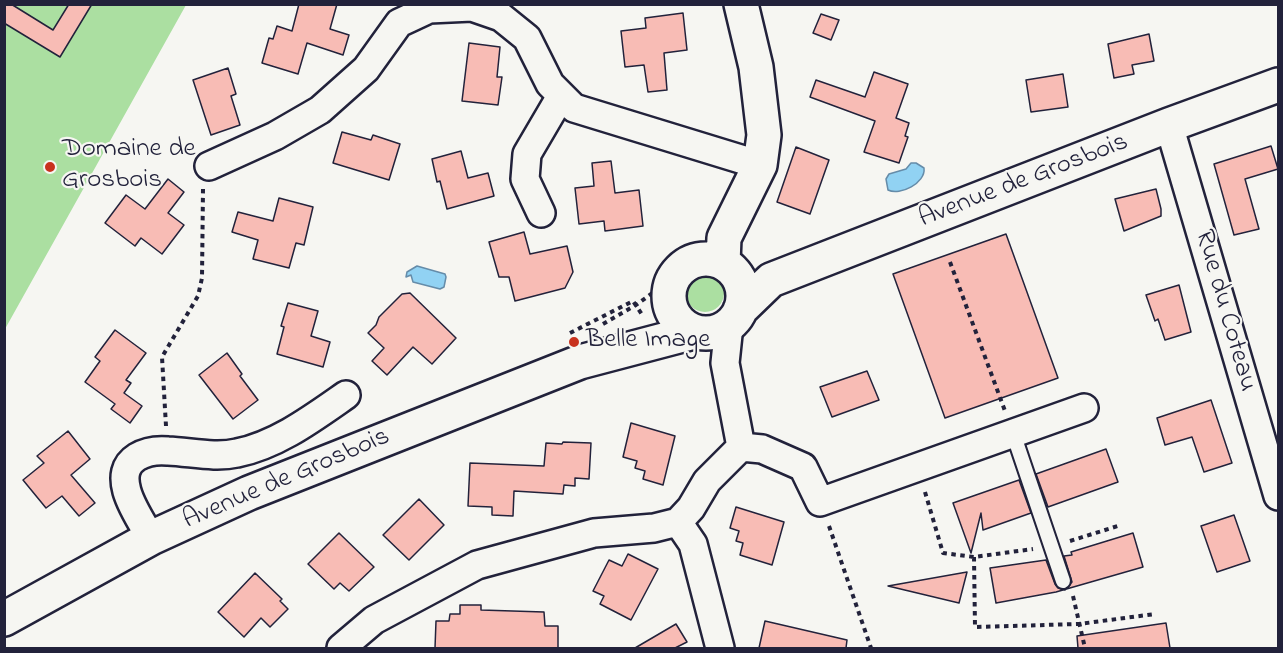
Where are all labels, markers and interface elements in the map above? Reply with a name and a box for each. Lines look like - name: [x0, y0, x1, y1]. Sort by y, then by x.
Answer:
- street label: Avenue de Grosbois: [915, 127, 1133, 237]
- place label: Domaine de Grosbois: [62, 135, 196, 198]
- marker: Domaine de Grosbois: [43, 160, 57, 174]
- street label: Rue du Coteau: [1185, 227, 1263, 395]
- place label: Belle Image: [586, 326, 710, 358]
- marker: Belle Image: [567, 335, 581, 349]
- street label: Avenue de Grosbois: [179, 422, 395, 538]

